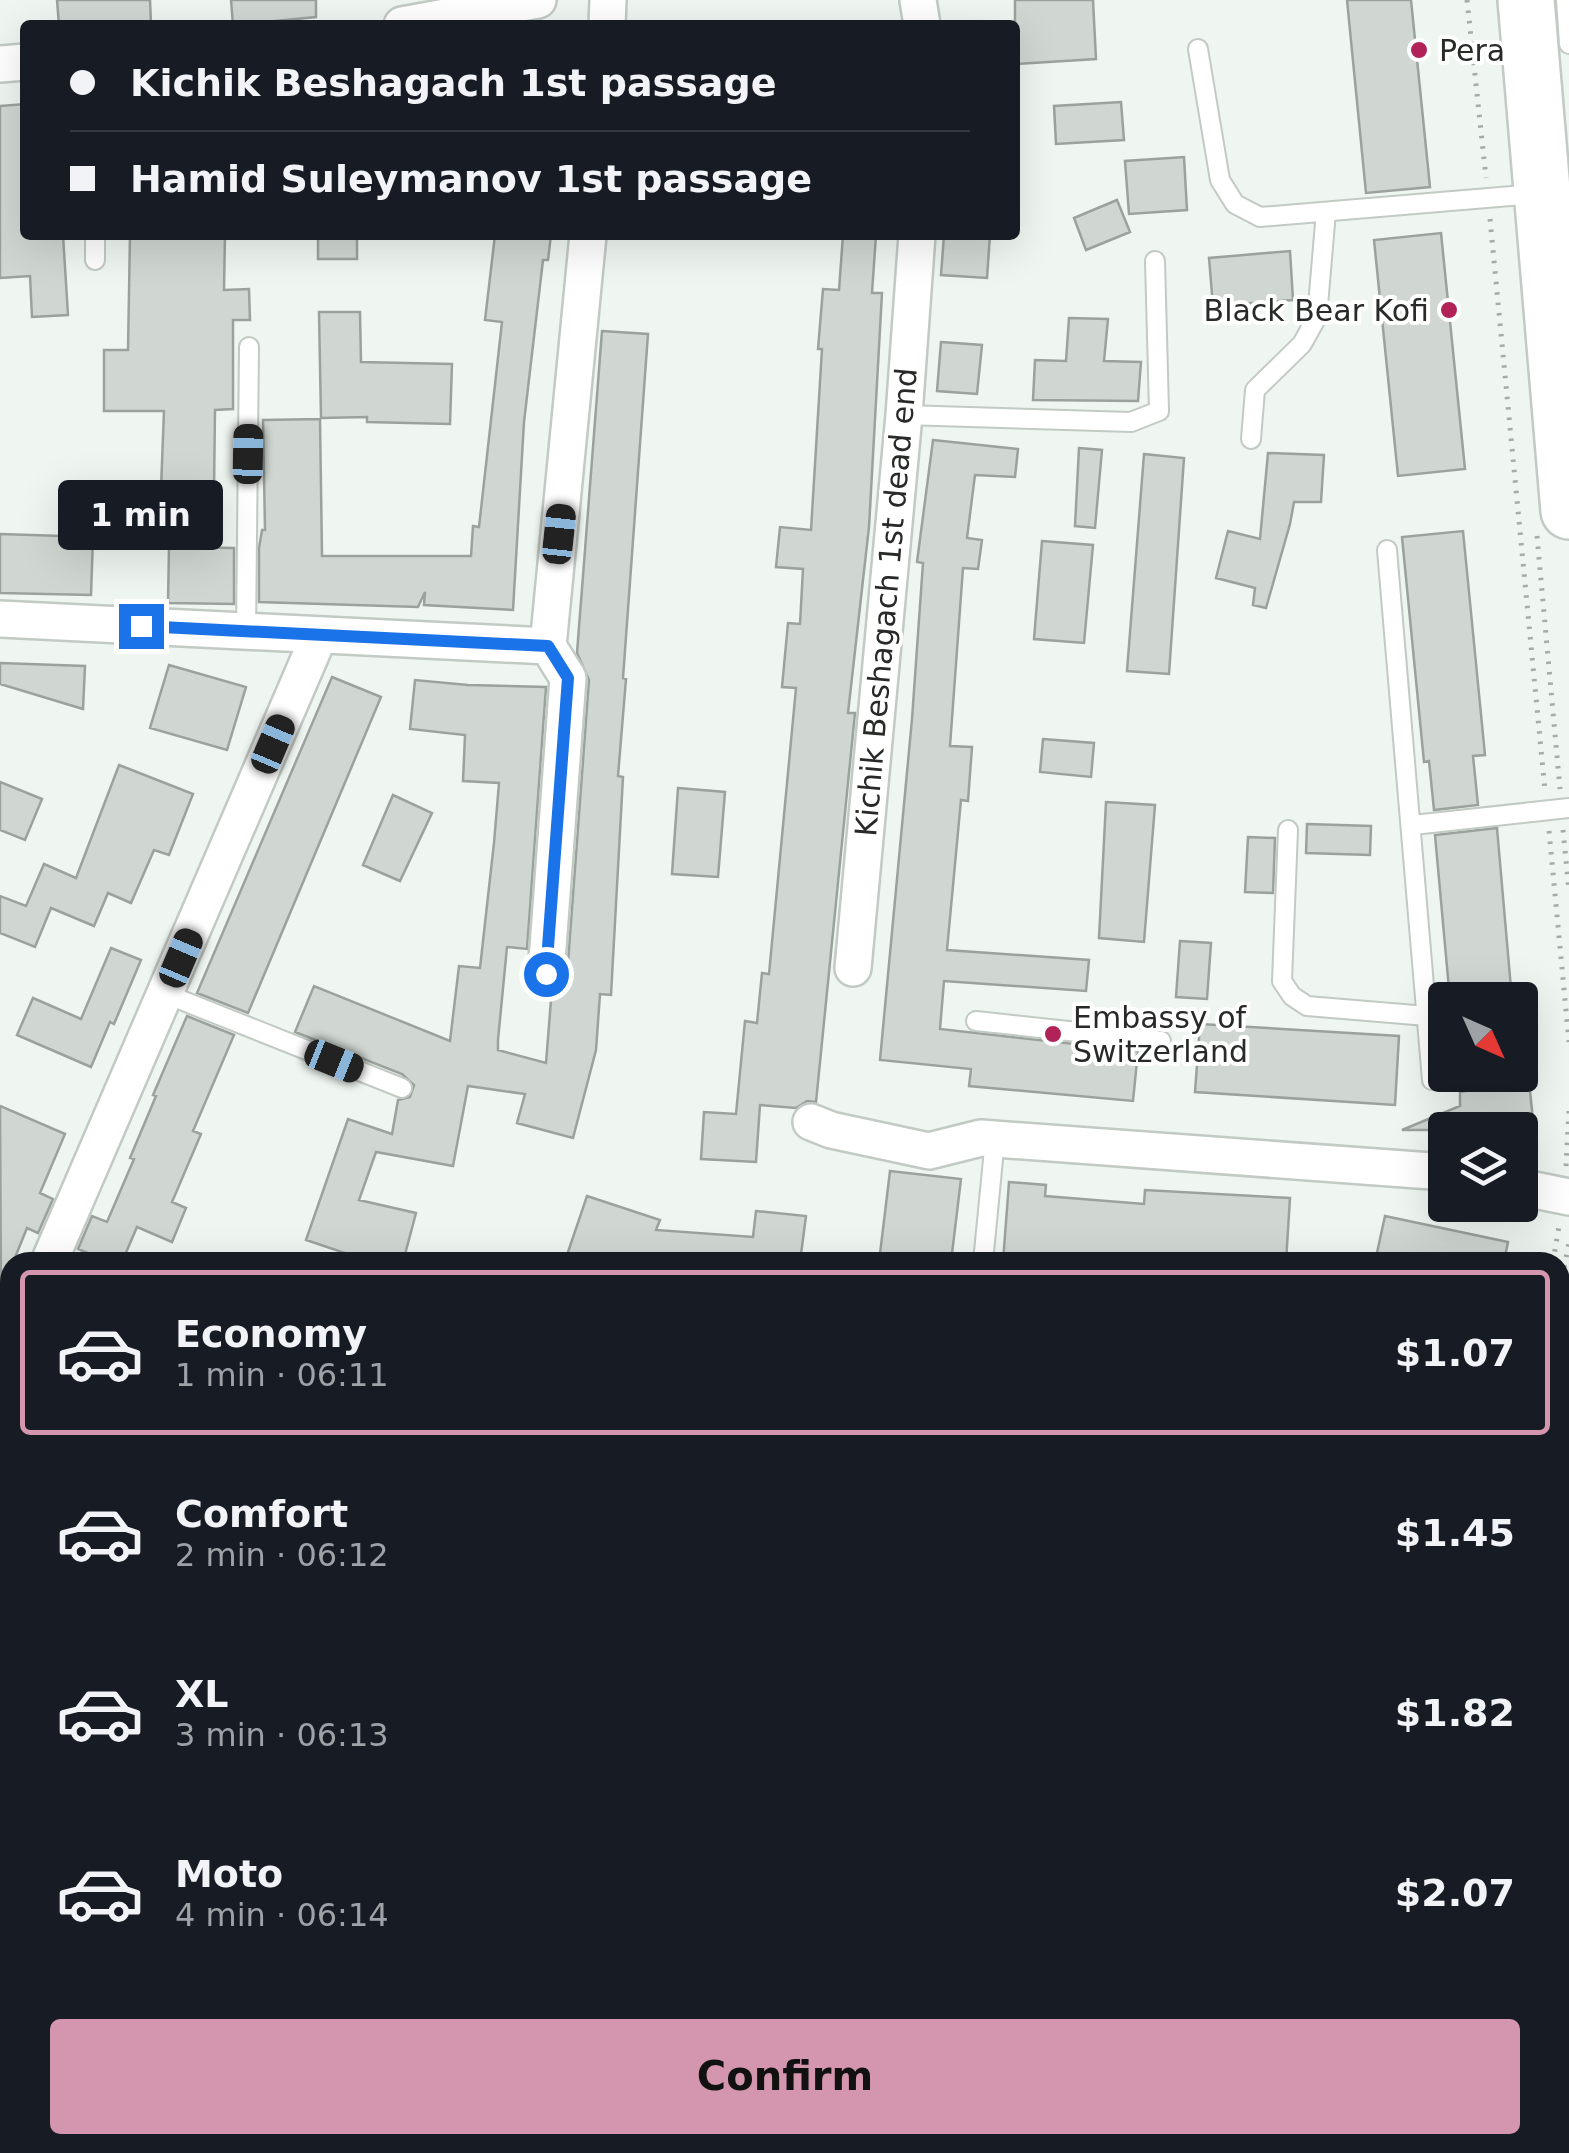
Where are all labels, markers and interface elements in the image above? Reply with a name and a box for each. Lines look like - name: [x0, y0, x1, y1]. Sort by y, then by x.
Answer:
- place label: Pera: [1439, 33, 1505, 68]
- marker: Pera: [1408, 39, 1430, 61]
- text: Kichik Beshagach 1st passage: [130, 61, 776, 105]
- text: Hamid Suleymanov 1st passage: [130, 157, 812, 201]
- place label: Black Bear Kofi: [1204, 293, 1429, 328]
- marker: Black Bear Kofi: [1438, 299, 1460, 321]
- street label: Kichik Beshagach 1st dead end: [848, 366, 924, 838]
- car: [232, 424, 264, 484]
- callout: 1 min: [58, 481, 224, 551]
- text: 1 min: [90, 496, 191, 534]
- car: [541, 503, 577, 565]
- route end: [119, 604, 164, 649]
- car: [247, 711, 299, 777]
- car: [155, 925, 207, 991]
- route start: [524, 952, 569, 997]
- north arrow: [1428, 982, 1538, 1092]
- map controls: [1428, 982, 1538, 1222]
- place label: Embassy of Switzerland: [1073, 1000, 1248, 1069]
- marker: Embassy of Switzerland: [1042, 1023, 1064, 1045]
- car: [301, 1036, 367, 1086]
- button: layers: [1428, 1112, 1538, 1222]
- icon: car: [55, 1308, 145, 1398]
- text: Economy: [175, 1312, 367, 1356]
- text: $1.07: [1395, 1331, 1515, 1375]
- text: 1 min · 06:11: [175, 1356, 389, 1394]
- icon: car: [55, 1488, 145, 1578]
- text: Comfort: [175, 1492, 348, 1536]
- text: $1.45: [1395, 1511, 1515, 1555]
- text: 2 min · 06:12: [175, 1536, 389, 1574]
- icon: car: [55, 1668, 145, 1758]
- text: XL: [175, 1672, 229, 1716]
- text: $1.82: [1395, 1691, 1515, 1735]
- text: 3 min · 06:13: [175, 1716, 389, 1754]
- icon: car: [55, 1848, 145, 1938]
- text: Moto: [175, 1852, 283, 1896]
- text: $2.07: [1395, 1871, 1515, 1915]
- text: 4 min · 06:14: [175, 1896, 389, 1934]
- button: Confirm: [50, 2019, 1520, 2134]

